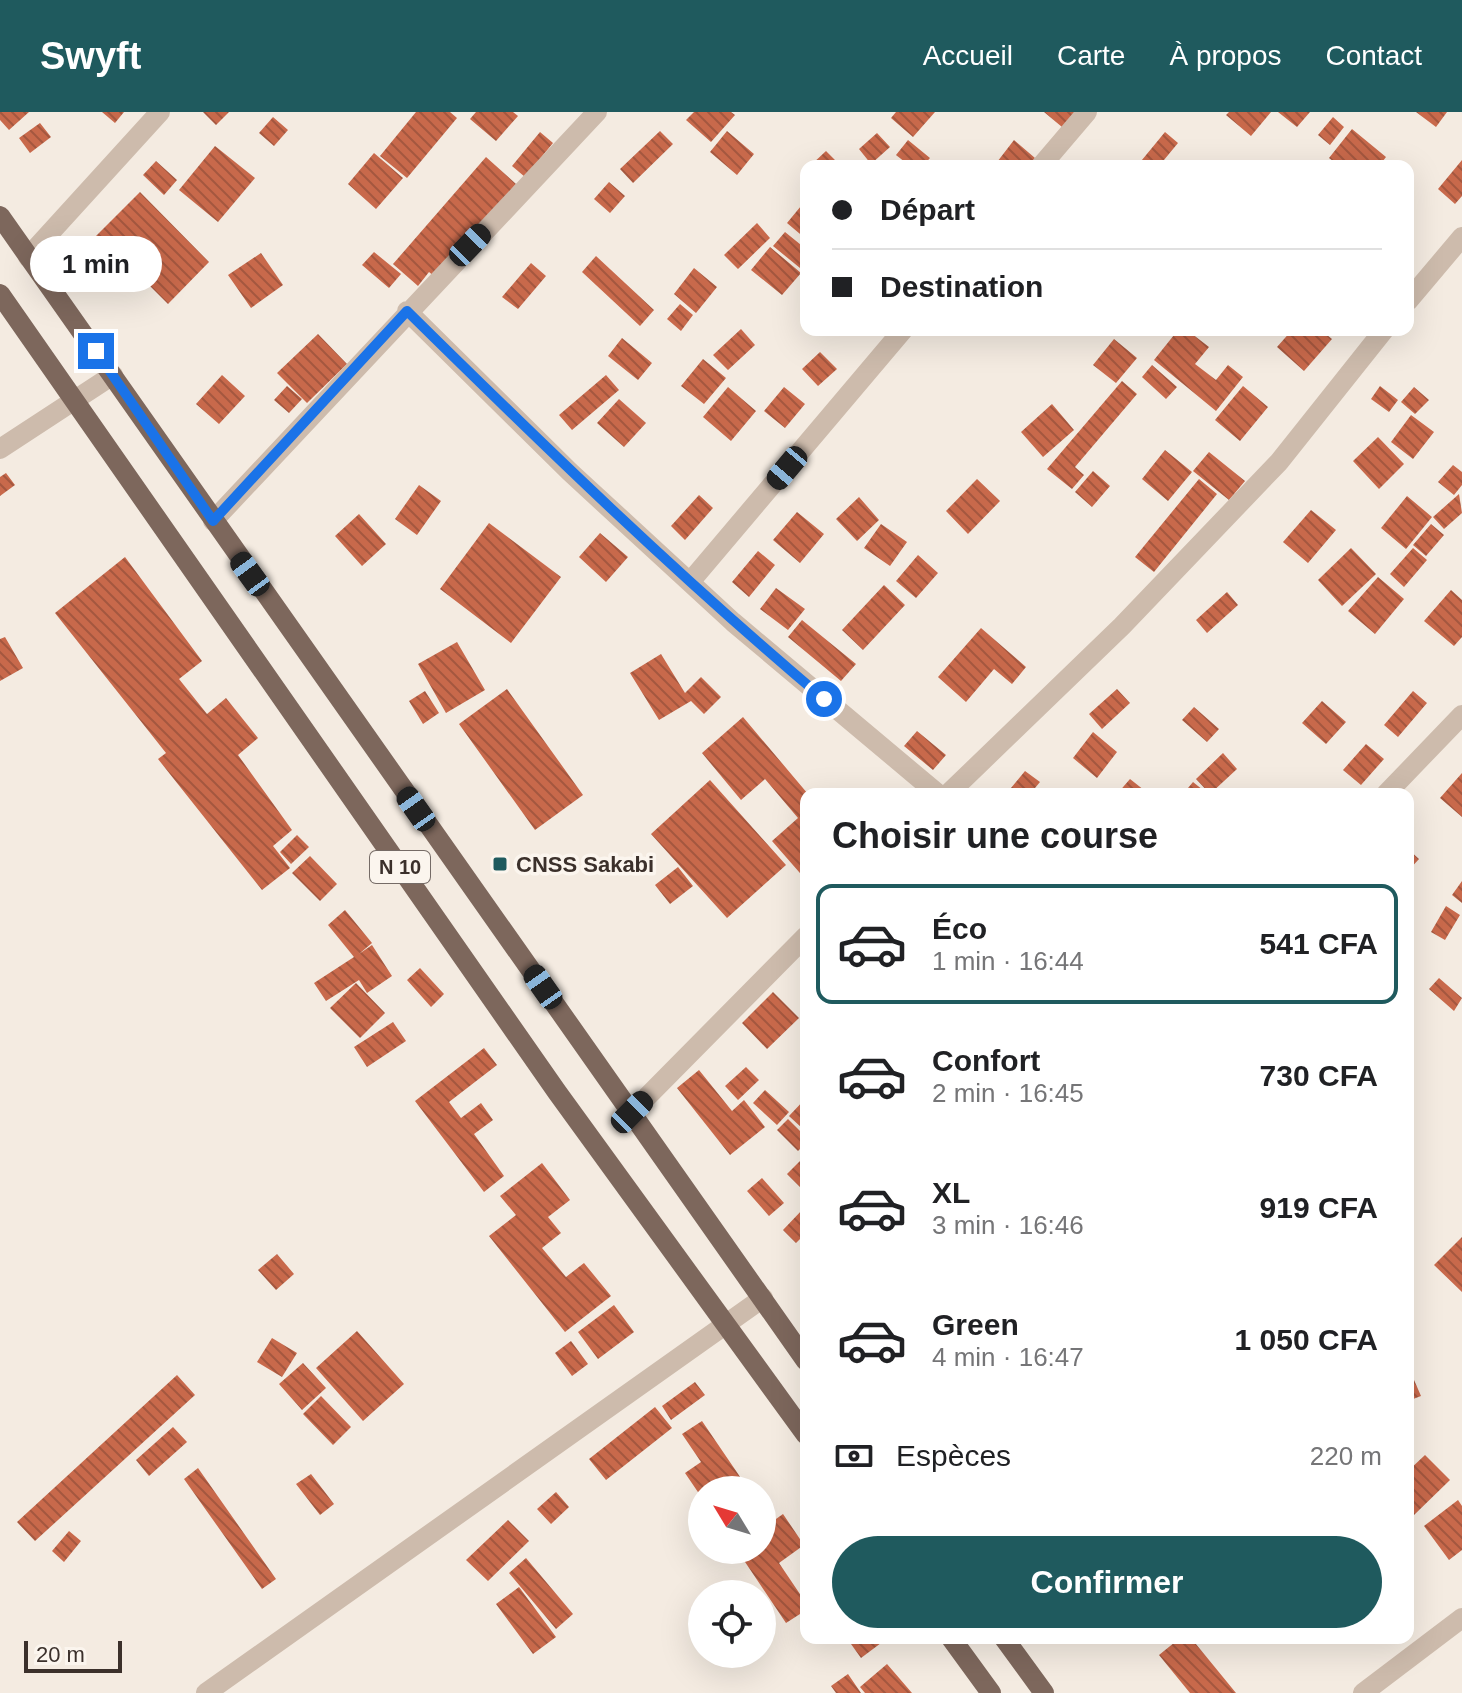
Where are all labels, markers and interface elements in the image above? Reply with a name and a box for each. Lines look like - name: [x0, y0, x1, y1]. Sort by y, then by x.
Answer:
- text: Swyft: [40, 35, 141, 77]
- text: Accueil: [923, 40, 1013, 71]
- text: Carte: [1057, 40, 1125, 71]
- text: À propos: [1169, 40, 1282, 71]
- text: Contact: [1326, 40, 1422, 71]
- text: Départ: [880, 193, 975, 226]
- car: [445, 219, 495, 271]
- callout: 1 min: [30, 235, 162, 291]
- text: 1 min: [62, 249, 130, 279]
- text: Destination: [880, 270, 1043, 303]
- route end: [78, 333, 114, 369]
- car: [762, 442, 812, 494]
- car: [226, 548, 274, 600]
- route start: [806, 681, 842, 717]
- car: [392, 782, 440, 836]
- text: Choisir une course: [832, 815, 1158, 856]
- road number: N 10: [370, 851, 430, 883]
- place label: CNSS Sakabi: [516, 852, 654, 877]
- marker: CNSS Sakabi: [491, 855, 509, 873]
- icon: car: [836, 908, 908, 980]
- text: Éco: [932, 912, 987, 945]
- text: 541 CFA: [1260, 927, 1378, 960]
- text: 1 min · 16:44: [932, 946, 1084, 976]
- car: [519, 960, 567, 1014]
- icon: car: [836, 1040, 908, 1112]
- text: Confort: [932, 1044, 1040, 1077]
- text: 730 CFA: [1260, 1059, 1378, 1092]
- text: 2 min · 16:45: [932, 1078, 1084, 1108]
- car: [607, 1087, 657, 1137]
- icon: car: [836, 1172, 908, 1244]
- text: XL: [932, 1176, 970, 1209]
- text: 919 CFA: [1260, 1191, 1378, 1224]
- text: 3 min · 16:46: [932, 1210, 1084, 1240]
- icon: car: [836, 1304, 908, 1376]
- text: Green: [932, 1308, 1019, 1341]
- text: 1 050 CFA: [1235, 1323, 1378, 1356]
- text: 4 min · 16:47: [932, 1342, 1084, 1372]
- icon: cash: [832, 1434, 876, 1478]
- text: Espèces: [896, 1439, 1011, 1472]
- text: 220 m: [1310, 1441, 1382, 1471]
- north arrow: [688, 1476, 776, 1564]
- map controls: [688, 1476, 776, 1668]
- button: Confirmer: [832, 1536, 1382, 1628]
- button: locate: [688, 1580, 776, 1668]
- scale bar: [24, 1637, 122, 1673]
- text: 20 m: [36, 1642, 85, 1667]

